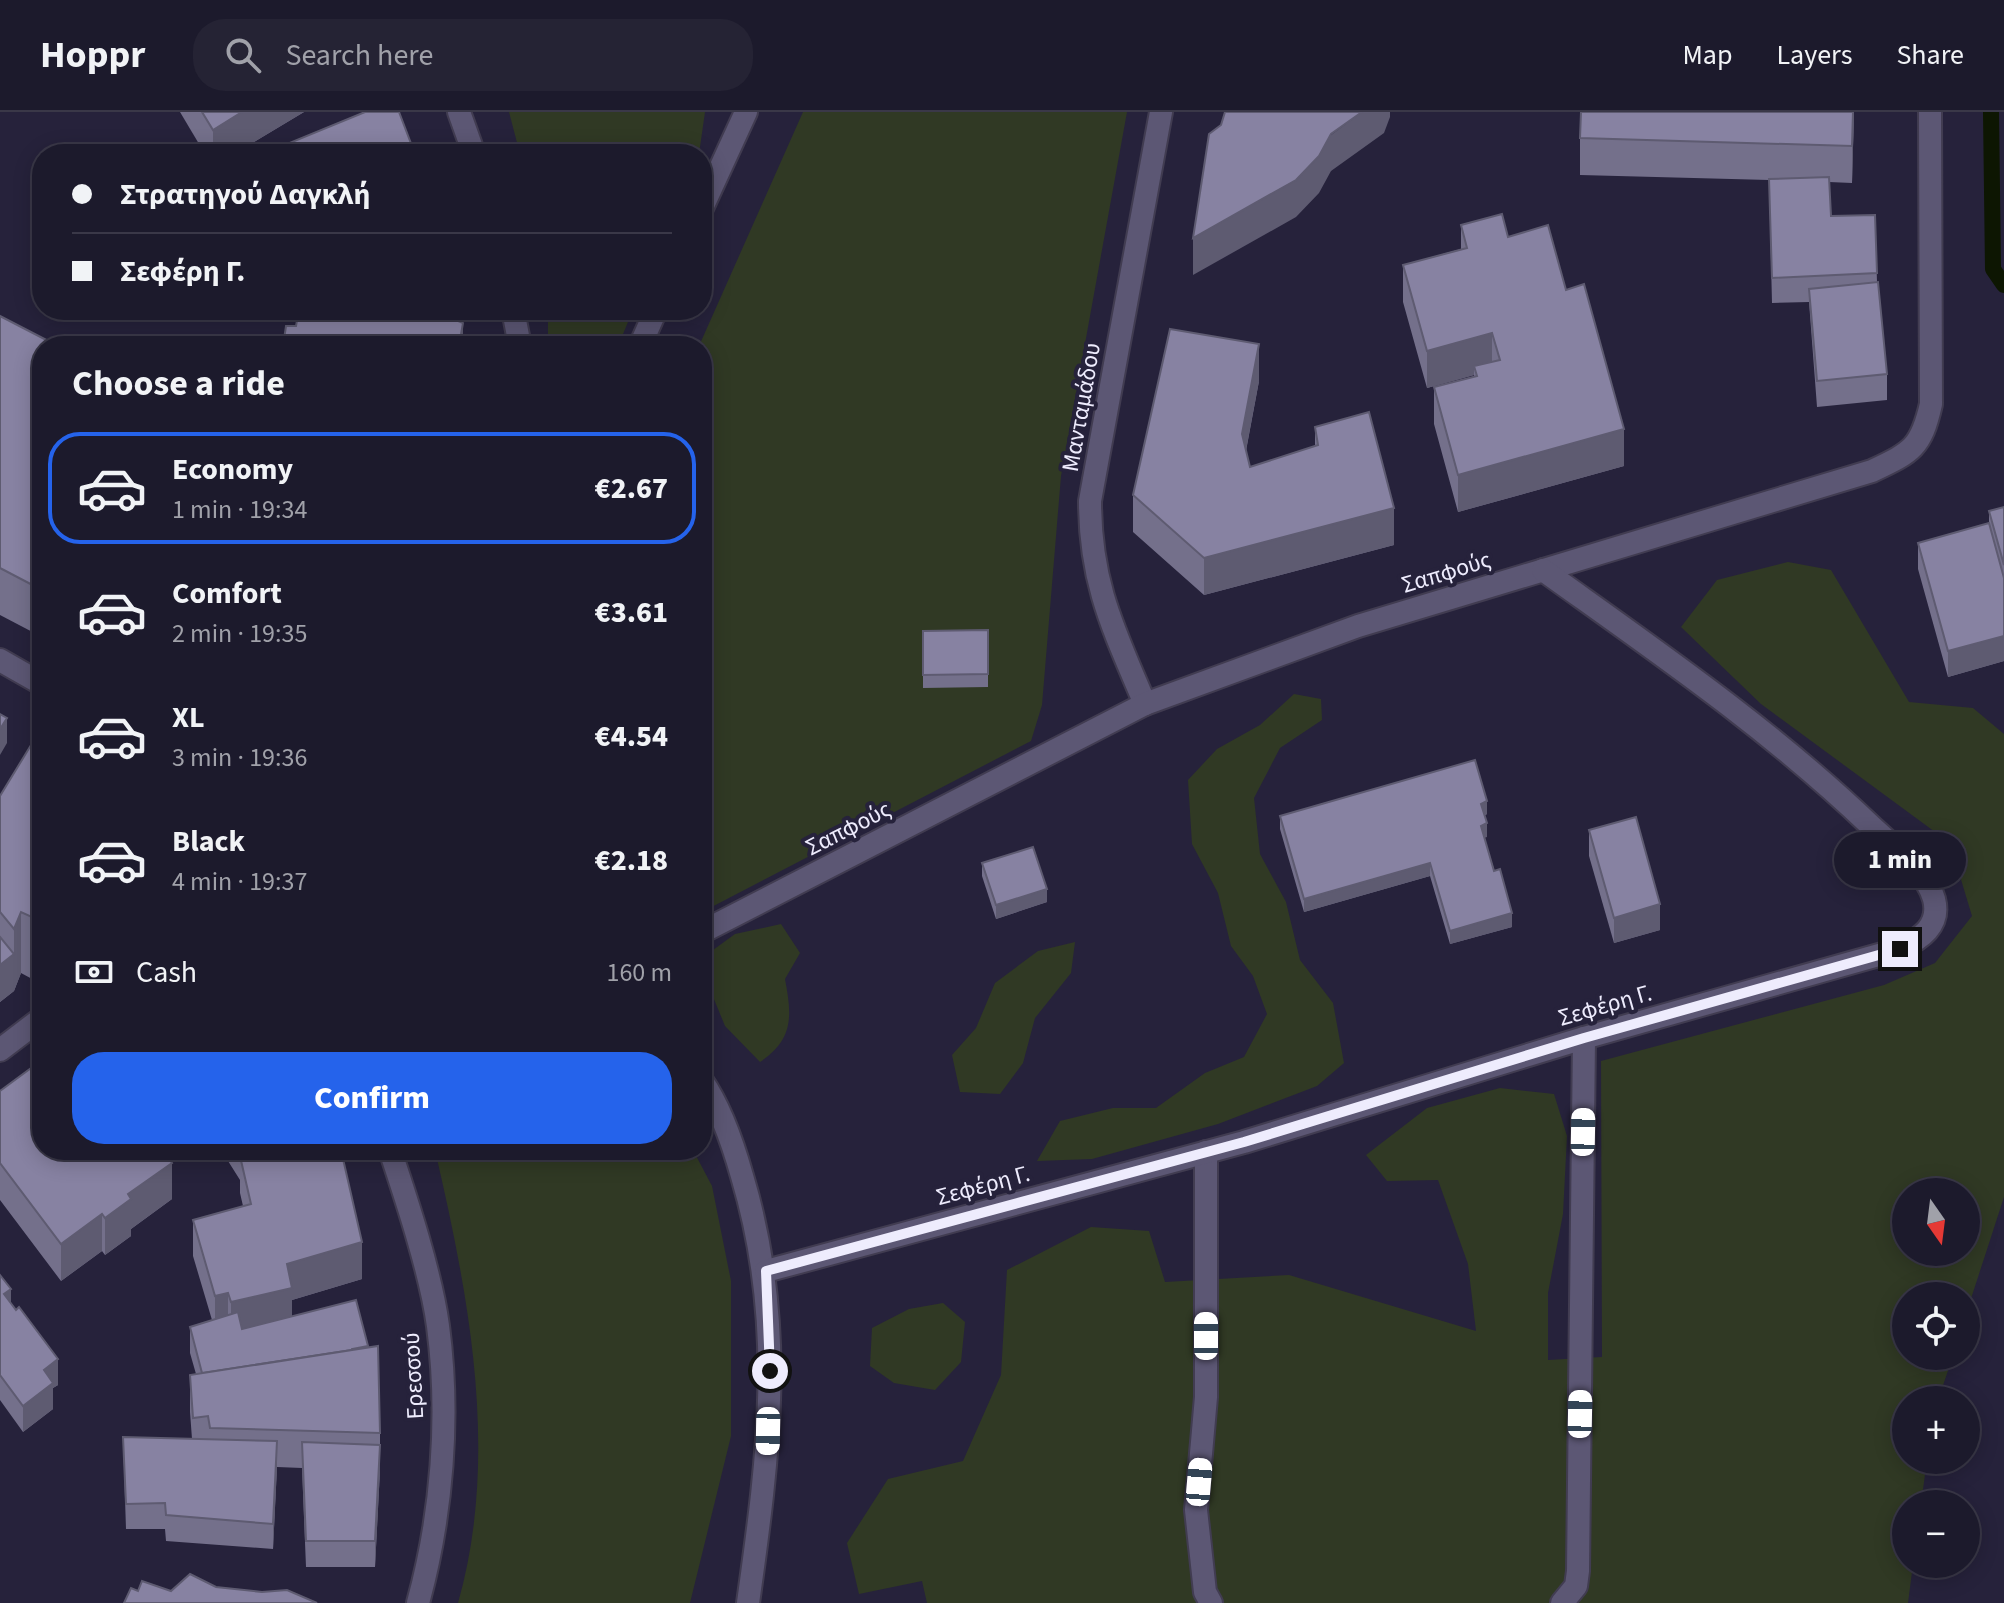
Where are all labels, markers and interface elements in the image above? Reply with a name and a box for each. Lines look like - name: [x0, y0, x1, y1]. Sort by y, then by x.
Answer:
- search box: [193, 19, 753, 91]
- text: Hoppr: [40, 28, 145, 82]
- icon: search: [221, 33, 265, 77]
- text: Search here: [285, 34, 433, 77]
- text: Map: [1682, 35, 1732, 75]
- text: Layers: [1776, 35, 1852, 75]
- text: Share: [1896, 35, 1964, 75]
- text: Στρατηγού Δαγκλή: [120, 173, 370, 216]
- text: Σεφέρη Γ.: [120, 250, 245, 293]
- street label: Μανταμάδου: [1053, 340, 1110, 474]
- text: Choose a ride: [72, 358, 285, 409]
- text: Economy: [172, 448, 293, 491]
- icon: car: [76, 452, 148, 524]
- text: €2.67: [595, 467, 668, 510]
- text: 1 min · 19:34: [172, 491, 307, 528]
- street label: Σαπφούς: [1397, 542, 1495, 603]
- text: Comfort: [172, 572, 282, 615]
- icon: car: [76, 576, 148, 648]
- text: €3.61: [595, 591, 668, 634]
- text: 2 min · 19:35: [172, 615, 307, 652]
- text: XL: [172, 696, 205, 739]
- icon: car: [76, 700, 148, 772]
- text: €4.54: [595, 715, 668, 758]
- text: 3 min · 19:36: [172, 739, 307, 776]
- street label: Σαπφούς: [799, 792, 897, 865]
- text: Black: [172, 820, 245, 863]
- icon: car: [76, 824, 148, 896]
- callout: 1 min: [1834, 833, 1966, 889]
- text: €2.18: [595, 839, 668, 882]
- text: 1 min: [1868, 841, 1932, 878]
- text: 4 min · 19:37: [172, 863, 307, 900]
- route end: [1882, 931, 1918, 967]
- icon: cash: [72, 950, 116, 994]
- text: Cash: [136, 951, 197, 994]
- text: 160 m: [606, 954, 672, 991]
- street label: Σεφέρη Γ.: [1554, 975, 1656, 1036]
- button: Confirm: [72, 1052, 672, 1144]
- car: [1571, 1108, 1595, 1156]
- street label: Σεφέρη Γ.: [932, 1156, 1034, 1215]
- north arrow: [1892, 1178, 1980, 1266]
- map controls: [1892, 1178, 1980, 1578]
- button: locate: [1892, 1282, 1980, 1370]
- car: [1194, 1312, 1218, 1360]
- street label: Ερεσσού: [394, 1332, 433, 1420]
- route start: [752, 1353, 788, 1389]
- button: +: [1892, 1386, 1980, 1474]
- car: [1568, 1390, 1592, 1438]
- car: [756, 1407, 780, 1455]
- car: [1185, 1457, 1213, 1507]
- button: −: [1892, 1490, 1980, 1578]

